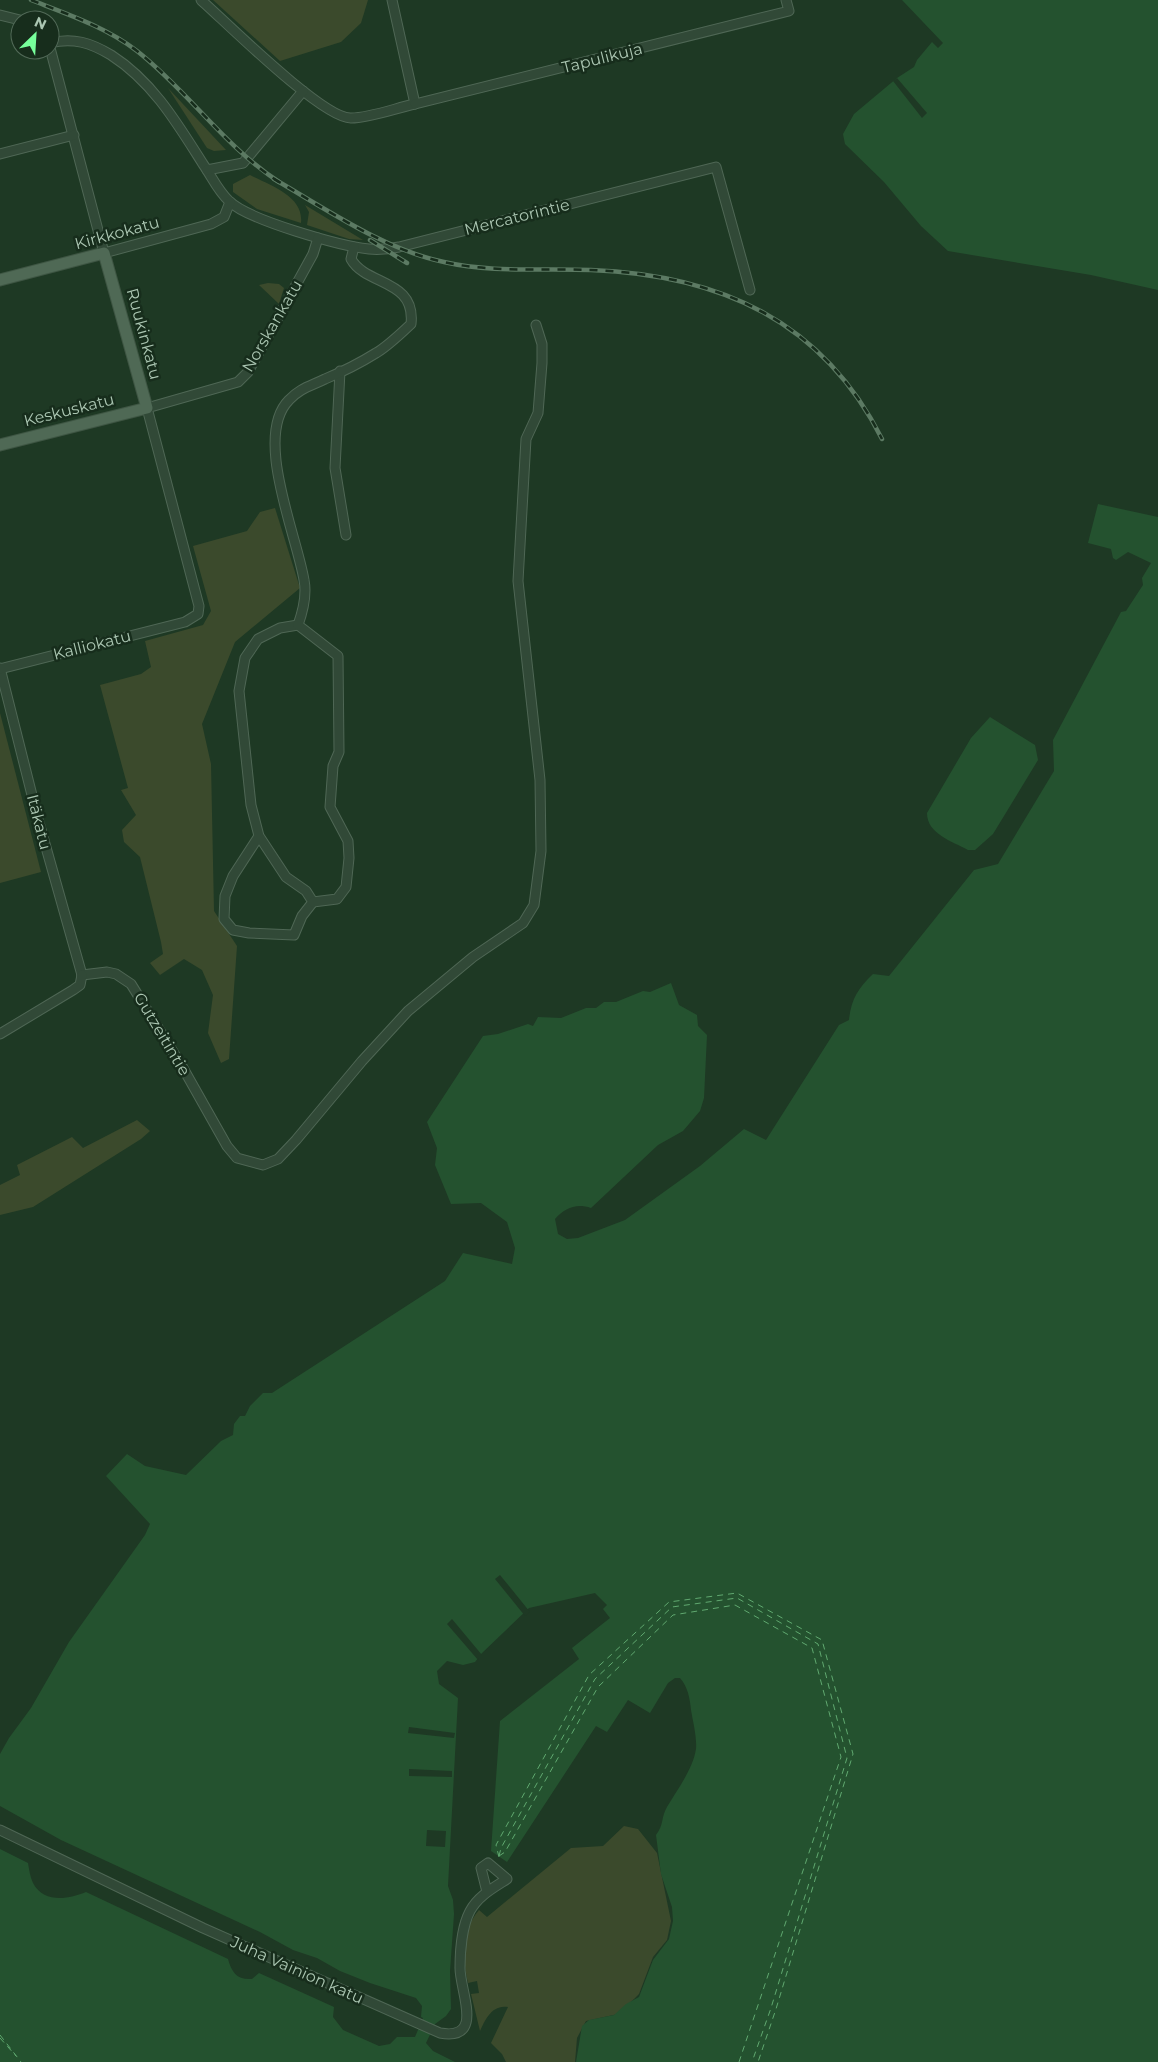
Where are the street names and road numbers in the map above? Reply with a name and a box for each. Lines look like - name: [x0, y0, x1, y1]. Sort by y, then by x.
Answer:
- street label: Tapulikuja: [560, 39, 644, 77]
- street label: Mercatorintie: [462, 195, 572, 239]
- street label: Kirkkokatu: [73, 213, 161, 253]
- street label: Norskankatu: [238, 277, 306, 375]
- street label: Ruukinkatu: [123, 286, 165, 382]
- street label: Keskuskatu: [22, 390, 116, 430]
- street label: Kalliokatu: [51, 626, 133, 664]
- street label: Itäkatu: [23, 792, 55, 852]
- street label: Gutzeitintie: [130, 989, 194, 1079]
- street label: Juha Vainion katu: [227, 1932, 366, 2008]

